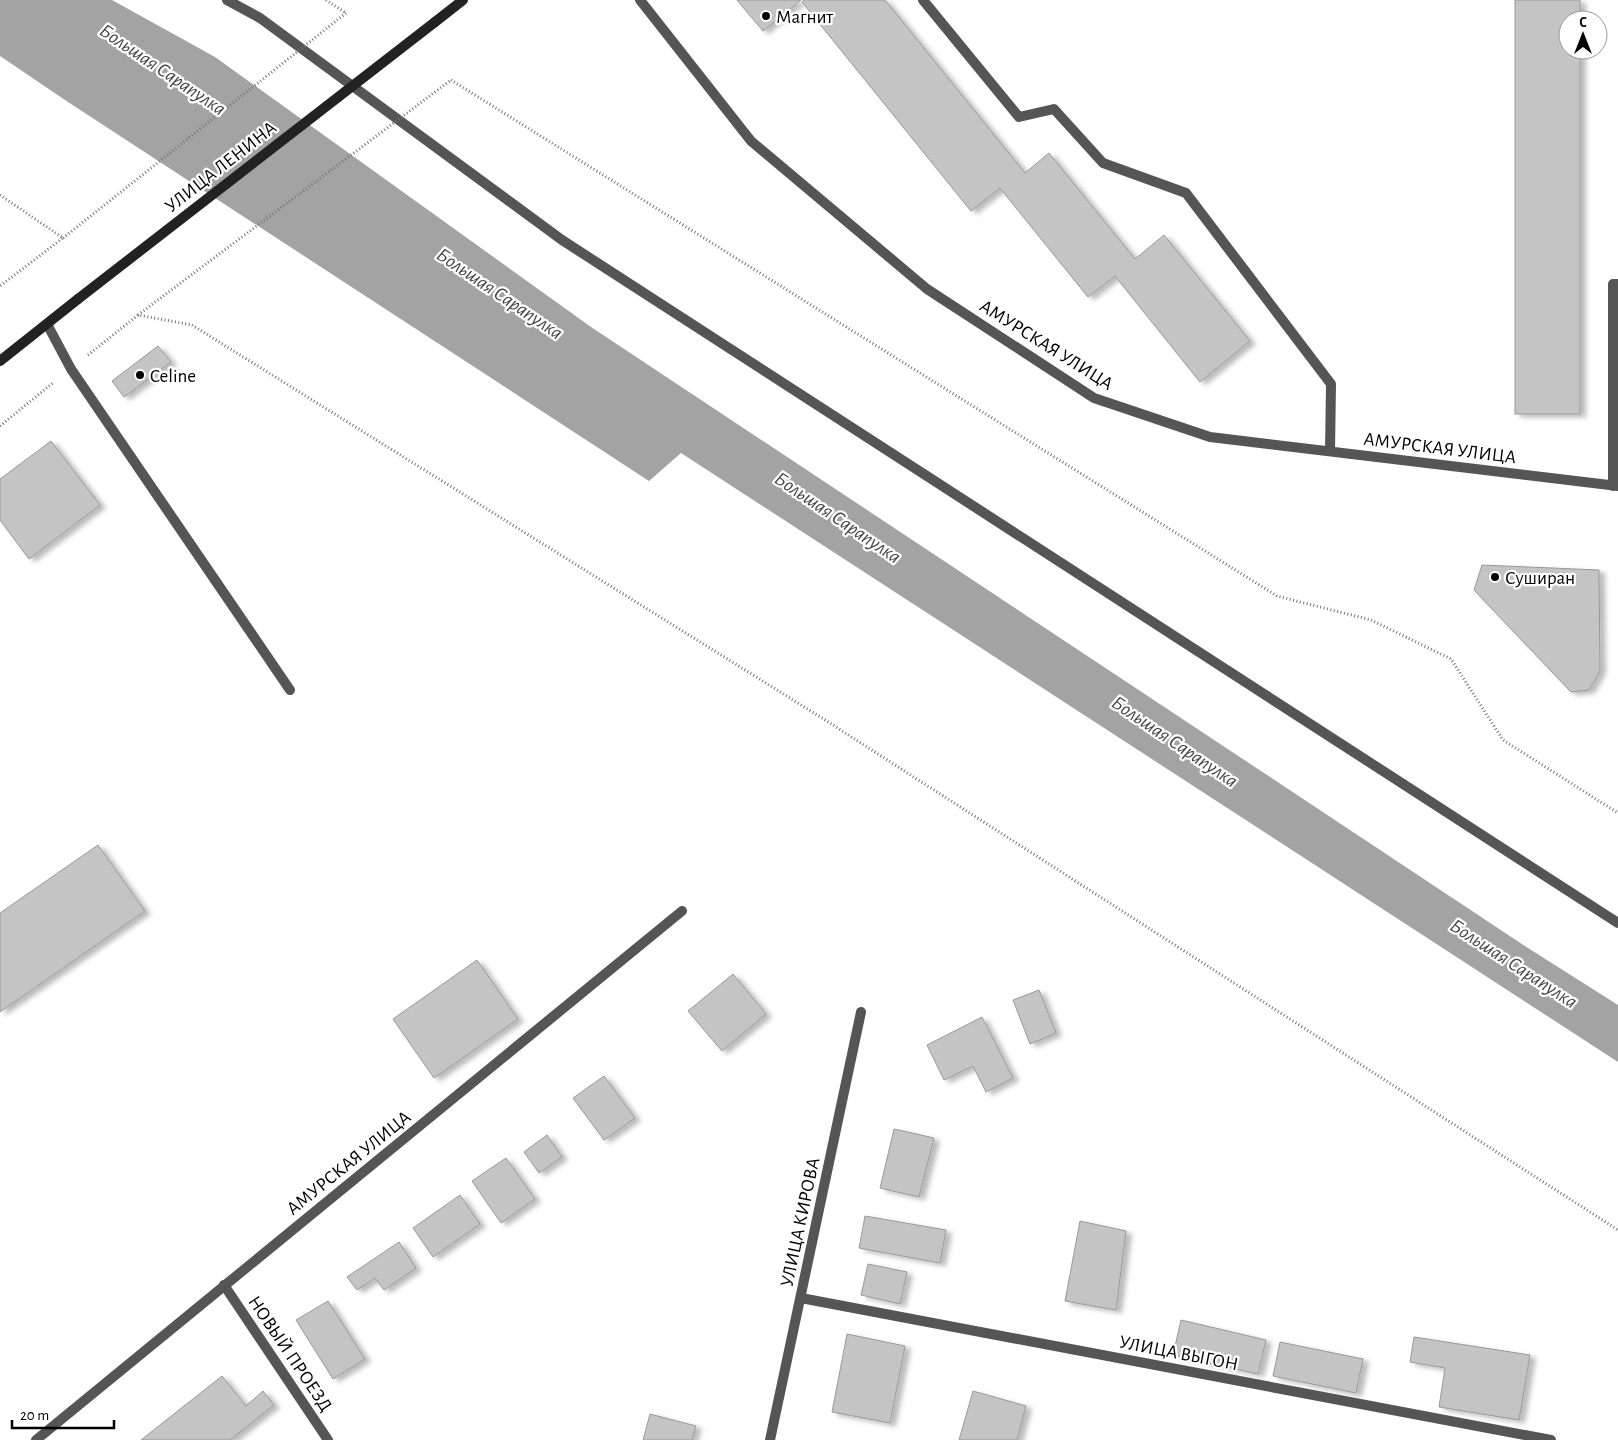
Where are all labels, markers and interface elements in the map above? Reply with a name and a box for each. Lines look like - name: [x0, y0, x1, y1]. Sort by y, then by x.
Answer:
- place label: Магнит: [776, 8, 833, 27]
- marker: Магнит: [760, 10, 772, 22]
- north arrow: [1558, 10, 1608, 60]
- text: С: [1579, 16, 1587, 30]
- water label: Большая Сарапулка: [96, 20, 229, 119]
- street label: УЛИЦА ЛЕНИНА: [162, 118, 280, 216]
- water label: Большая Сарапулка: [433, 244, 566, 343]
- street label: АМУРСКАЯ УЛИЦА: [976, 297, 1116, 394]
- place label: Celine: [150, 367, 196, 386]
- marker: Celine: [134, 369, 146, 381]
- street label: АМУРСКАЯ УЛИЦА: [1363, 430, 1517, 467]
- water label: Большая Сарапулка: [771, 468, 904, 567]
- place label: Суширан: [1505, 569, 1575, 588]
- marker: Суширан: [1489, 571, 1501, 583]
- water label: Большая Сарапулка: [1108, 692, 1241, 791]
- water label: Большая Сарапулка: [1446, 915, 1581, 1012]
- street label: АМУРСКАЯ УЛИЦА: [283, 1108, 415, 1219]
- street label: УЛИЦА КИРОВА: [777, 1156, 823, 1289]
- street label: НОВЫЙ ПРОЕЗД: [244, 1292, 336, 1415]
- street label: УЛИЦА ВЫГОН: [1118, 1333, 1240, 1374]
- scale bar: [12, 1398, 115, 1430]
- text: 20 m: [20, 1408, 49, 1423]

